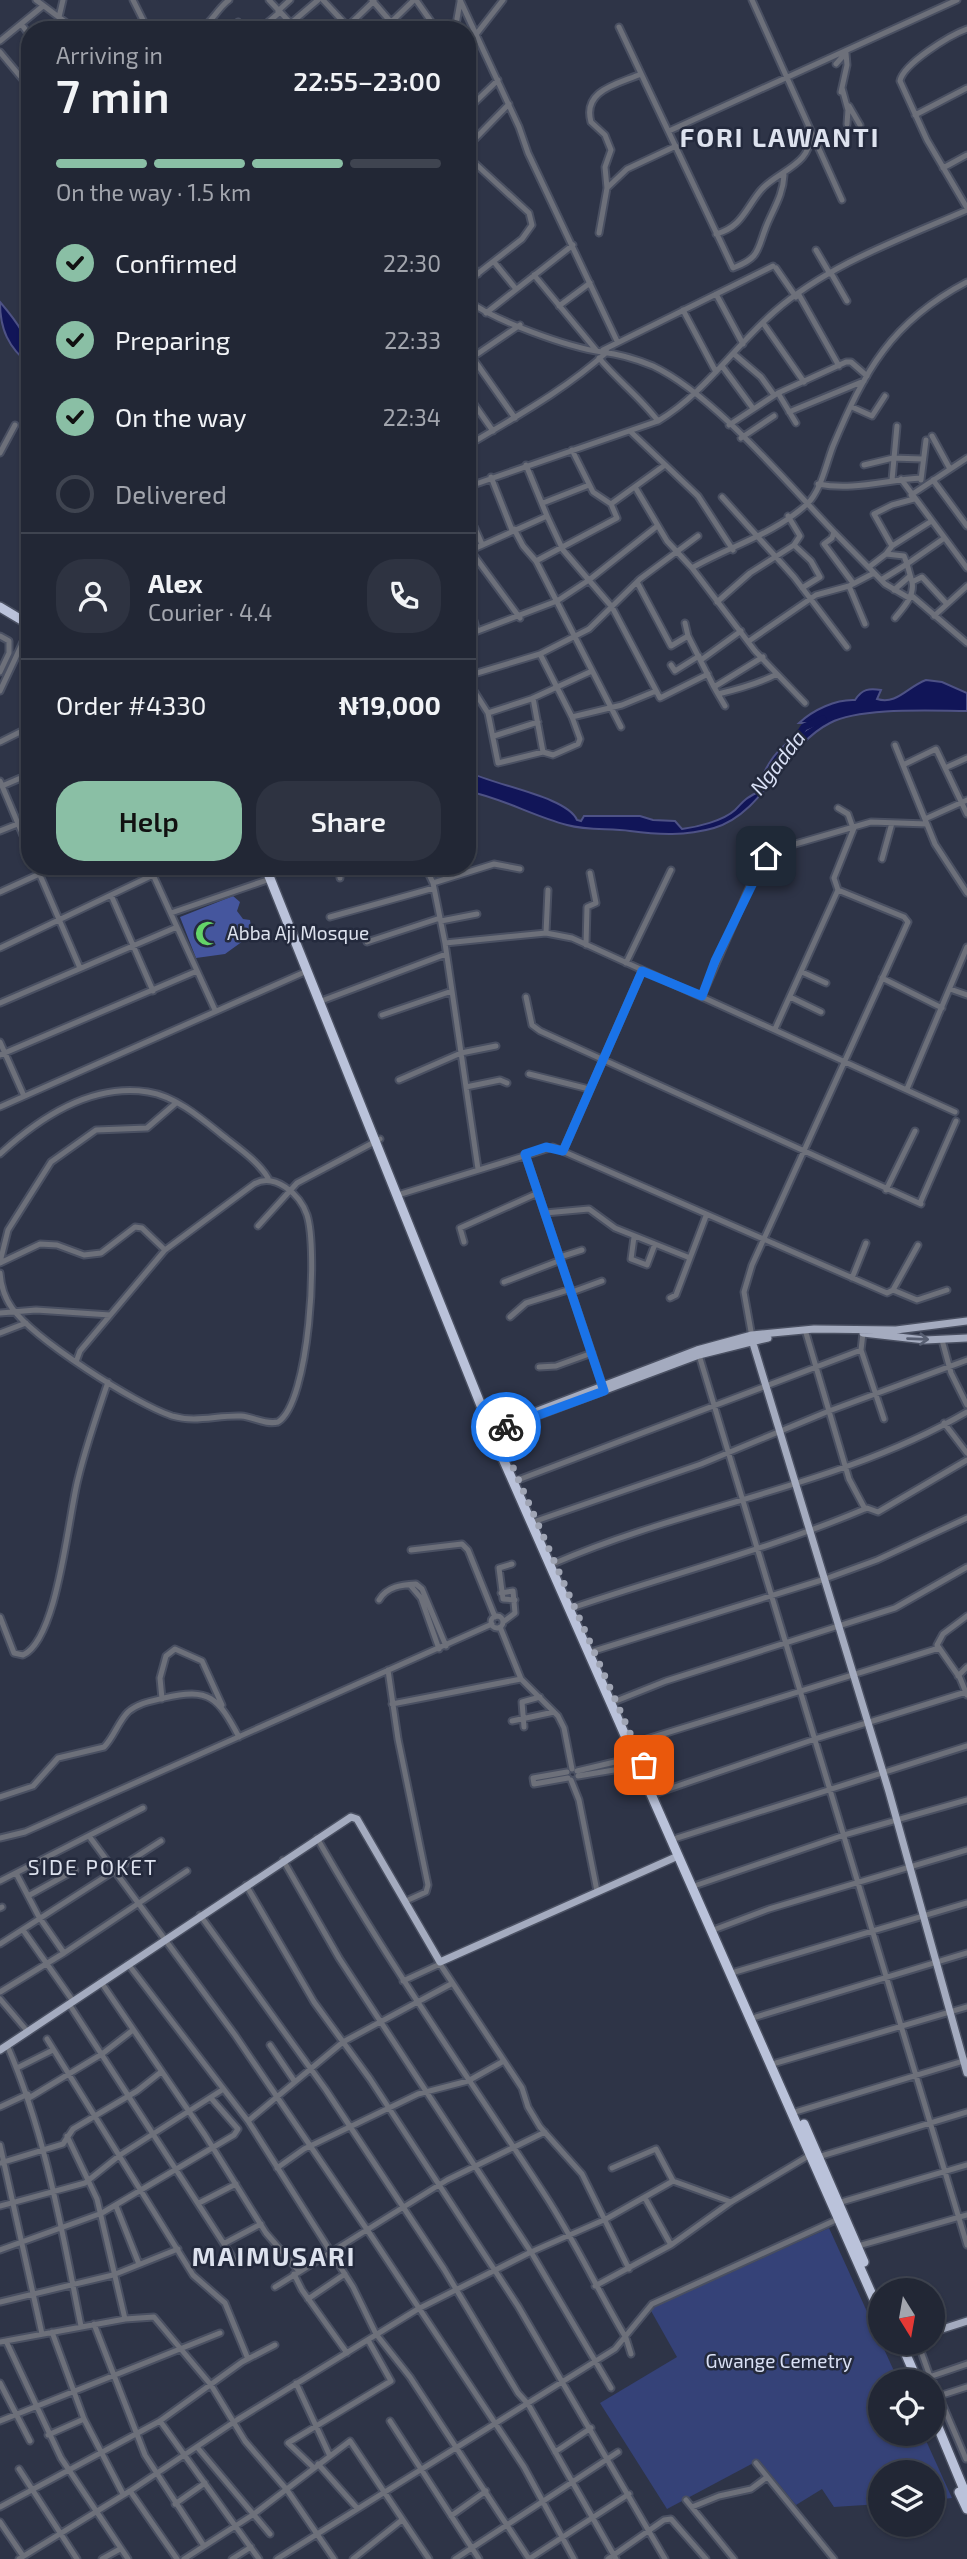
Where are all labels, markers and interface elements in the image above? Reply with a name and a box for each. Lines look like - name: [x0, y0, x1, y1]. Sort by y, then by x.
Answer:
- text: Arriving in: [56, 41, 163, 69]
- text: 22:55–23:00: [293, 65, 441, 96]
- text: 7 min: [56, 67, 170, 122]
- district label: FORI LAWANTI: [680, 121, 880, 152]
- text: On the way · 1.5 km: [56, 178, 251, 206]
- icon: check: [56, 244, 94, 282]
- text: Confirmed: [115, 247, 238, 278]
- text: 22:30: [383, 249, 441, 277]
- icon: check: [56, 321, 94, 359]
- text: Preparing: [115, 324, 230, 355]
- text: 22:33: [384, 326, 441, 354]
- icon: check: [56, 398, 94, 436]
- text: On the way: [115, 401, 246, 432]
- text: 22:34: [383, 403, 441, 431]
- text: Delivered: [115, 478, 227, 509]
- button: person: [56, 559, 130, 633]
- button: phone: [367, 559, 441, 633]
- text: Alex: [148, 567, 203, 598]
- text: Courier · 4.4: [148, 598, 272, 626]
- text: Order #4330: [56, 689, 206, 720]
- text: ₦19,000: [339, 689, 441, 720]
- water label: Ngadda: [744, 725, 810, 799]
- button: Help: [56, 781, 242, 861]
- button: Share: [256, 781, 441, 861]
- pin: [736, 826, 796, 886]
- icon: home: [747, 837, 785, 875]
- mosque icon: Abba Aji Mosque: [193, 919, 221, 947]
- place label: Abba Aji Mosque: [227, 921, 369, 944]
- one-way arrow: [906, 1333, 929, 1346]
- courier: [471, 1392, 541, 1462]
- icon: bike: [487, 1408, 525, 1446]
- pin: [614, 1735, 674, 1795]
- icon: bag: [625, 1746, 663, 1784]
- district label: SIDE POKET: [28, 1854, 158, 1879]
- district label: MAIMUSARI: [192, 2240, 356, 2271]
- north arrow: [868, 2278, 945, 2356]
- map controls: [868, 2278, 945, 2537]
- park label: Gwange Cemetry: [706, 2349, 852, 2372]
- button: locate: [868, 2369, 945, 2446]
- button: layers: [868, 2460, 945, 2537]

